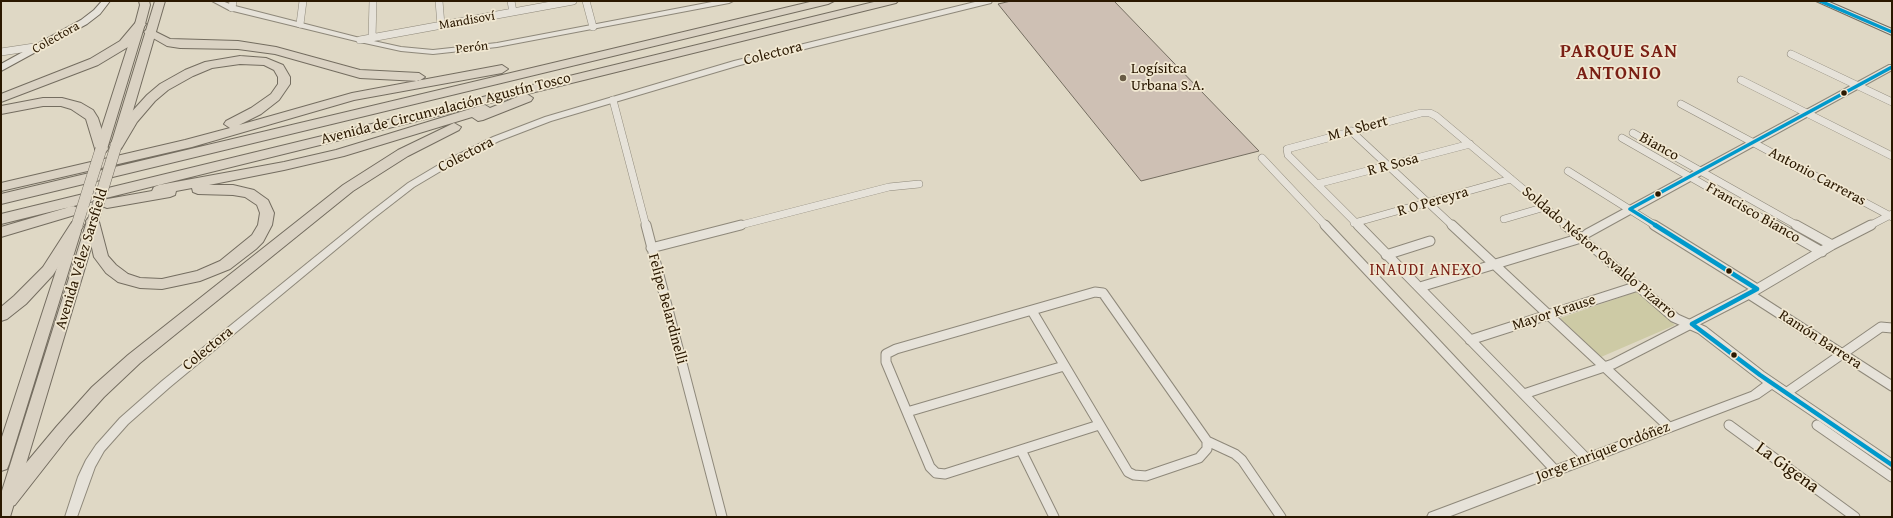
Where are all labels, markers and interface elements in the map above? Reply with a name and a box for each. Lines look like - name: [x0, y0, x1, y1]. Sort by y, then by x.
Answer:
- street label: Mandisoví: [438, 8, 496, 34]
- street label: Colectora: [30, 19, 82, 57]
- street label: Perón: [455, 38, 489, 58]
- street label: Colectora: [742, 38, 804, 70]
- district label: PARQUE SAN ANTONIO: [1560, 41, 1678, 85]
- place label: Logísitca Urbana S.A.: [1131, 60, 1204, 95]
- street label: Avenida de Circunvalación Agustín Tosco: [319, 69, 573, 149]
- marker: Logísitca Urbana S.A.: [1118, 73, 1128, 83]
- unlabelled marker: [1839, 88, 1849, 98]
- street label: M A Sbert: [1326, 112, 1390, 146]
- street label: Bianco: [1636, 129, 1682, 165]
- street label: Colectora: [435, 133, 497, 177]
- street label: Antonio Carreras: [1765, 144, 1869, 210]
- street label: R R Sosa: [1366, 150, 1420, 180]
- street label: Francisco Bianco: [1703, 179, 1803, 247]
- street label: R O Pereyra: [1395, 183, 1471, 221]
- street label: Soldado Néstor Osvaldo Pizarro: [1518, 183, 1680, 323]
- street label: Avenida Vélez Sarsfield: [52, 186, 112, 332]
- unlabelled marker: [1653, 189, 1663, 199]
- street label: Felipe Belardinelli: [644, 252, 690, 366]
- district label: INAUDI ANEXO: [1369, 261, 1483, 281]
- unlabelled marker: [1724, 266, 1734, 276]
- street label: Mayor Krause: [1510, 291, 1598, 335]
- street label: Ramón Barrera: [1775, 307, 1865, 373]
- street label: Colectora: [179, 323, 237, 375]
- unlabelled marker: [1729, 350, 1739, 360]
- street label: Jorge Enrique Ordóñez: [1534, 418, 1672, 486]
- street label: La Gigena: [1751, 438, 1823, 498]

